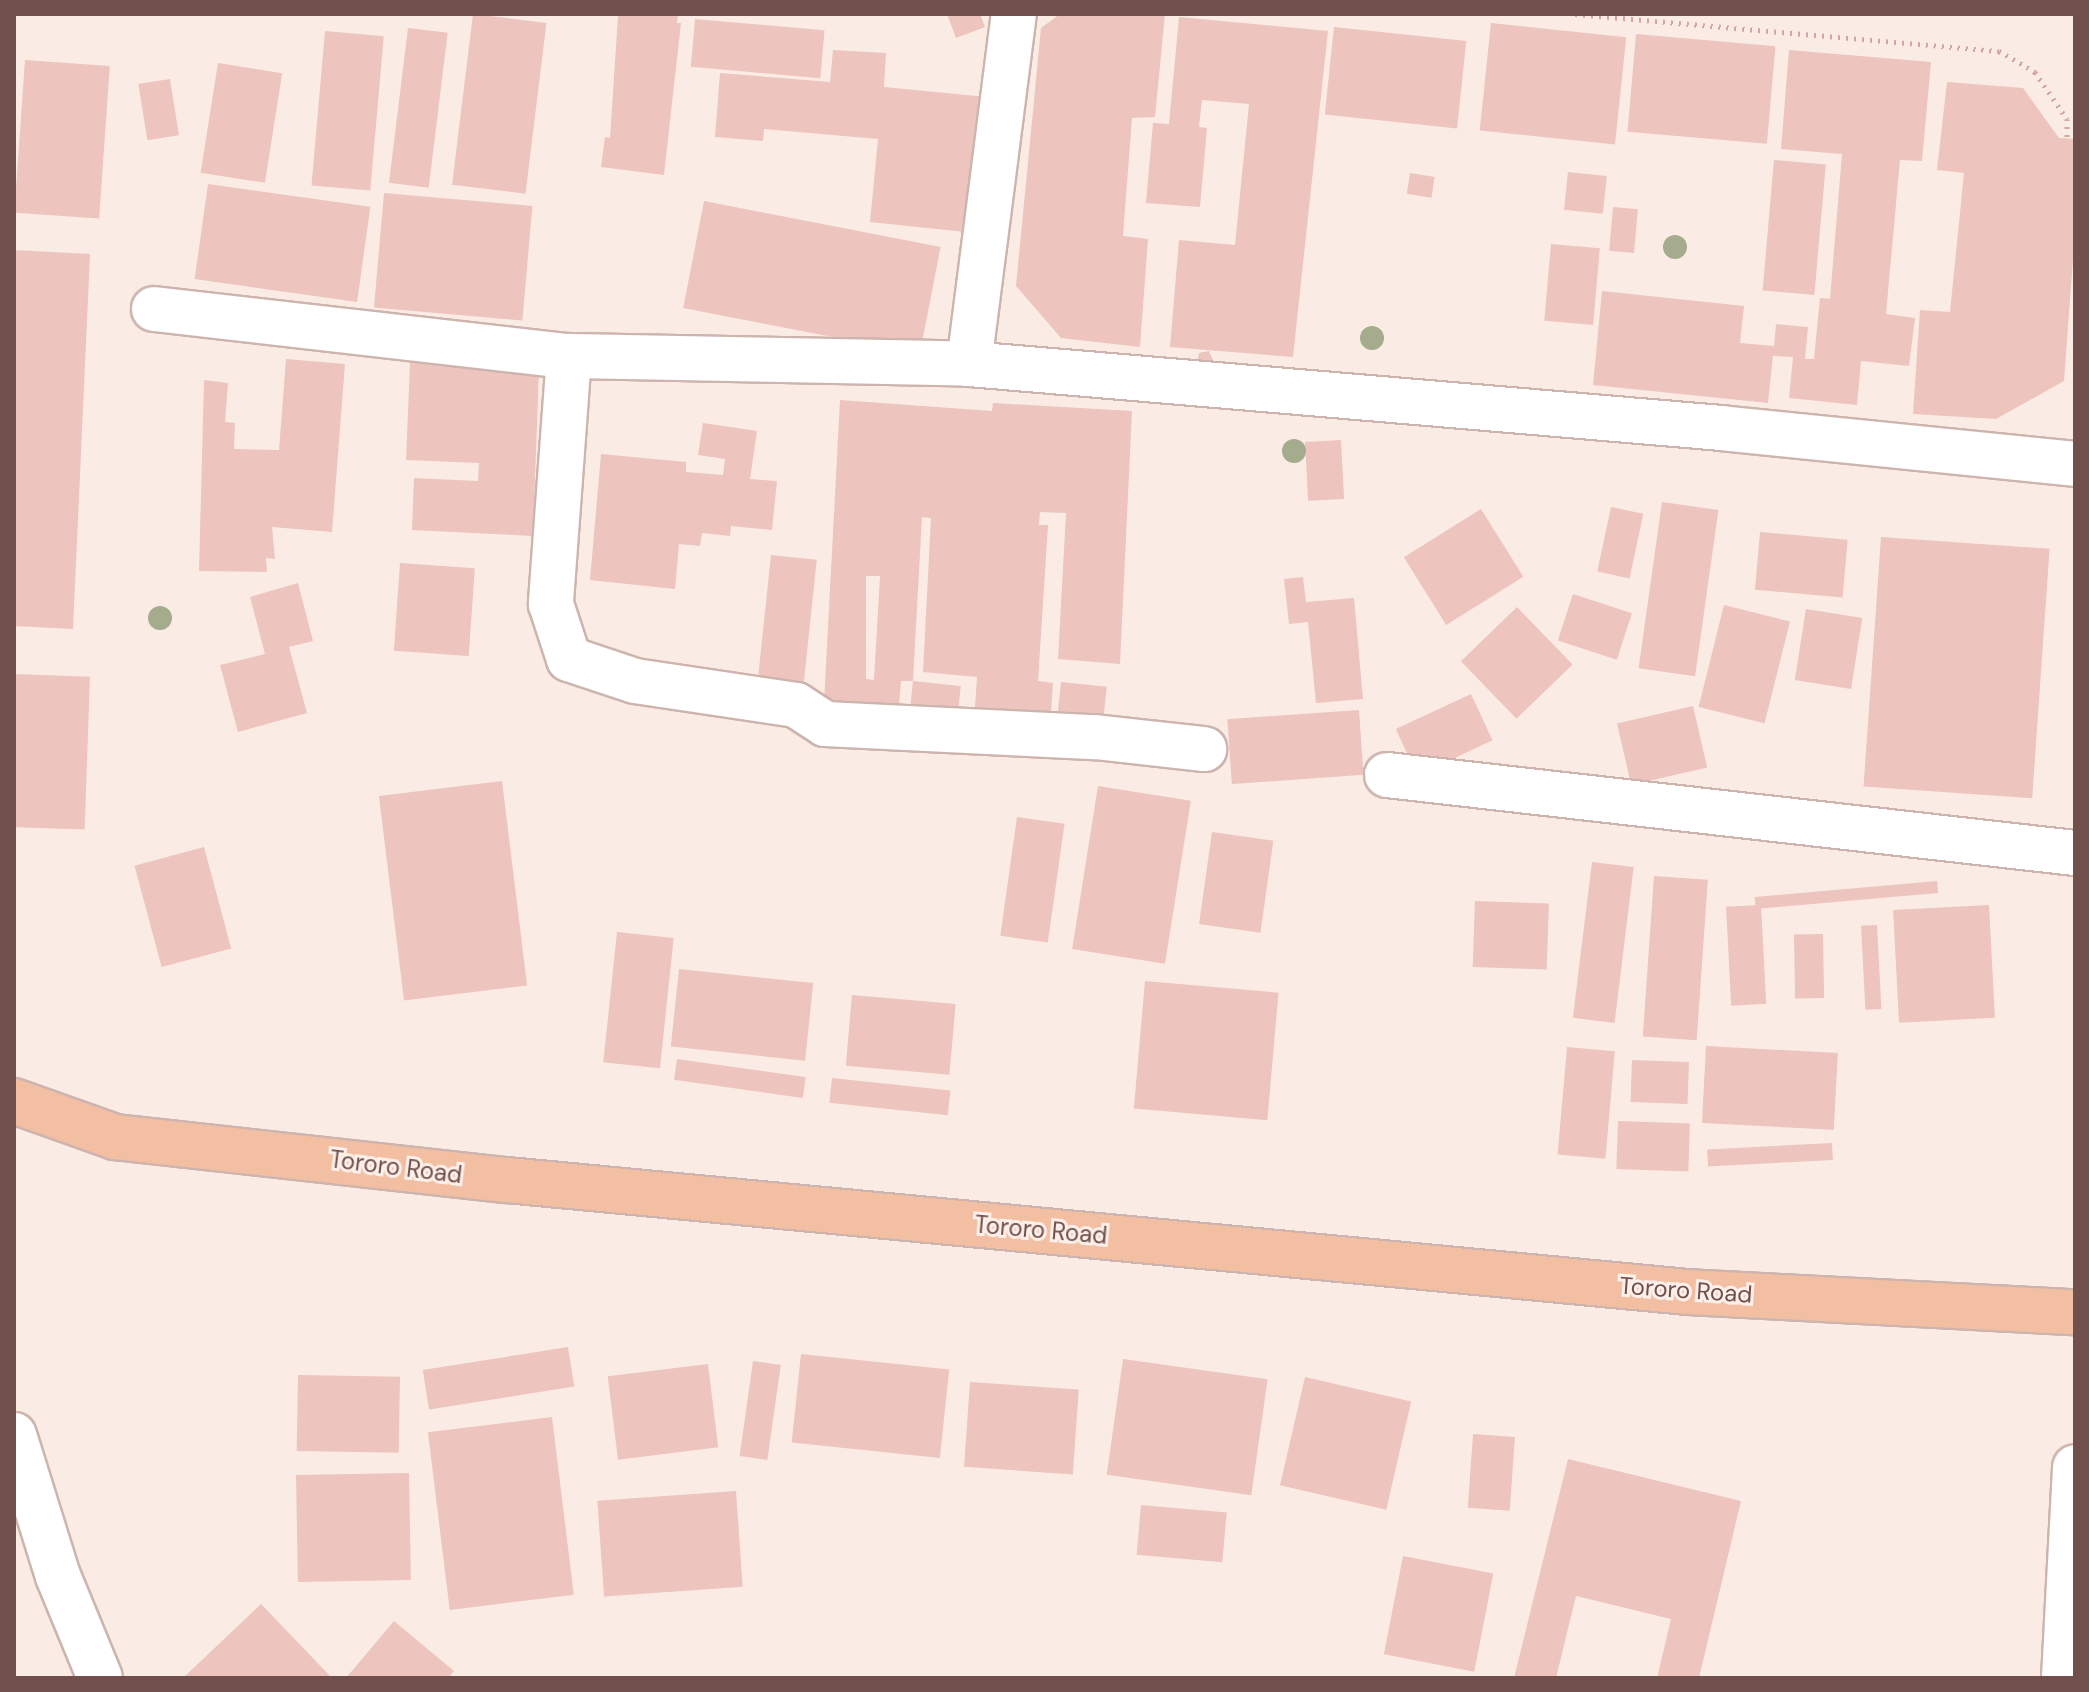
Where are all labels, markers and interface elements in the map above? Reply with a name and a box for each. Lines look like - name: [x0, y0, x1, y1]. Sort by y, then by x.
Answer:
- street label: Tororo Road: [328, 1145, 464, 1189]
- street label: Tororo Road: [973, 1210, 1109, 1250]
- street label: Tororo Road: [1619, 1271, 1753, 1309]

